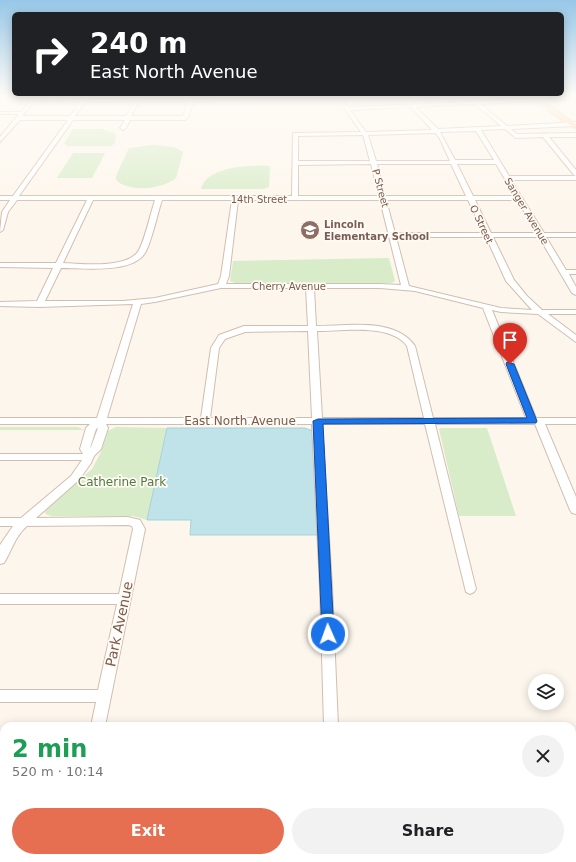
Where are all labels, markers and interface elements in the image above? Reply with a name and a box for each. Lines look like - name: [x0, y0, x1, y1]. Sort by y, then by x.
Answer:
- text: 240 m: [90, 27, 187, 60]
- icon: right: [24, 28, 76, 80]
- text: East North Avenue: [90, 61, 258, 82]
- street label: P Street: [370, 168, 391, 209]
- street label: Sanger Avenue: [502, 176, 551, 247]
- street label: 14th Street: [231, 194, 287, 205]
- street label: O Street: [468, 203, 495, 245]
- school or university icon: Lincoln Elementary School: [299, 219, 321, 241]
- place label: Lincoln Elementary School: [324, 219, 429, 242]
- street label: Cherry Avenue: [252, 281, 326, 292]
- pin: [493, 323, 527, 364]
- icon: arrive: [499, 329, 521, 351]
- street label: East North Avenue: [184, 414, 296, 428]
- park label: Catherine Park: [78, 475, 166, 489]
- street label: Park Avenue: [102, 580, 136, 668]
- position arrow: [307, 613, 349, 655]
- map controls: [528, 674, 564, 710]
- button: layers: [528, 674, 564, 710]
- text: 2 min: [12, 735, 87, 763]
- button: close: [522, 735, 564, 777]
- text: 520 m · 10:14: [12, 764, 103, 779]
- button: Exit: [12, 808, 284, 854]
- button: Share: [292, 808, 564, 854]

